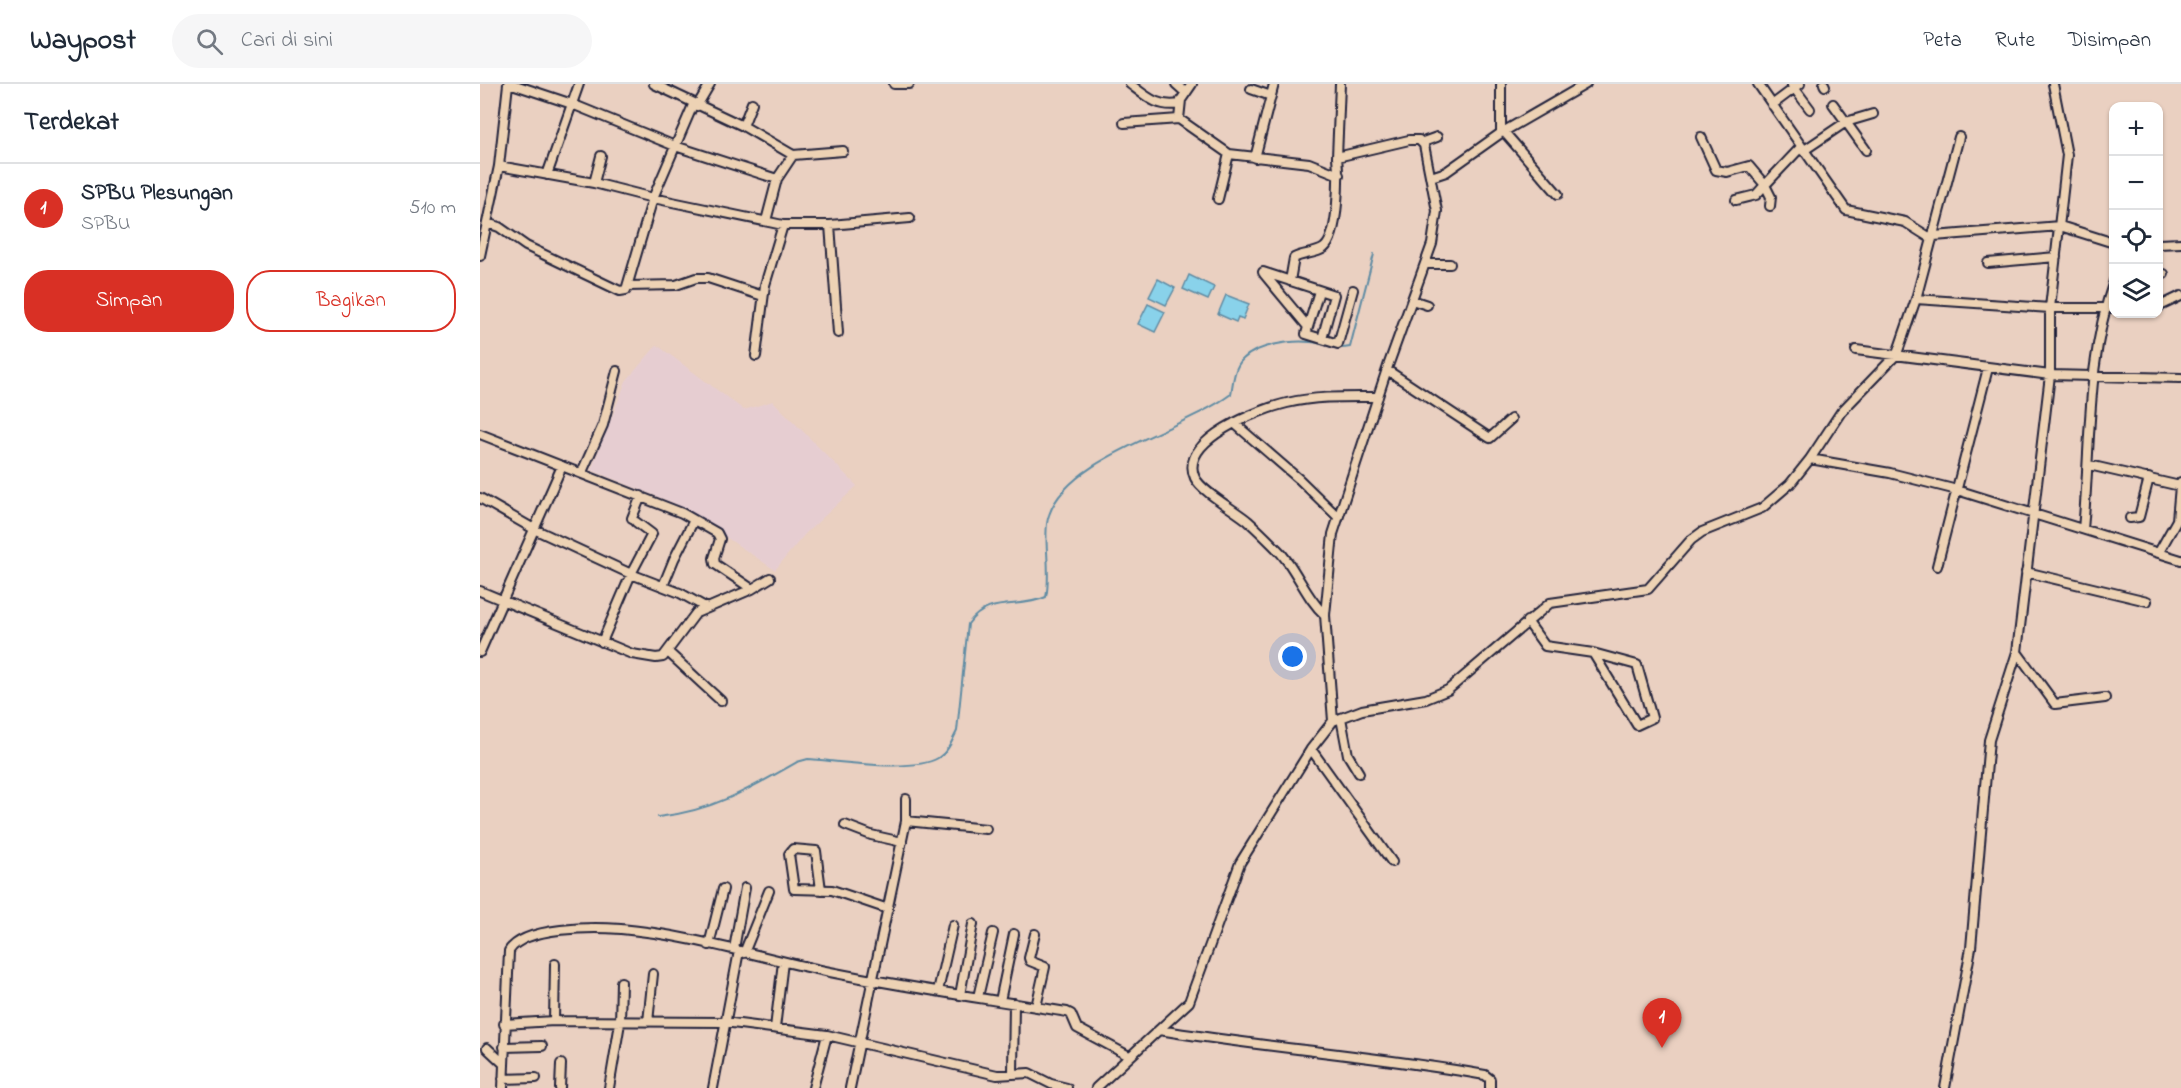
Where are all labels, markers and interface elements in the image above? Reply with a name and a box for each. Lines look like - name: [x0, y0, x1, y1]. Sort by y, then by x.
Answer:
- search box: [172, 14, 592, 68]
- text: Waypost: [30, 21, 136, 62]
- icon: search: [193, 25, 226, 58]
- text: Cari di sini: [241, 25, 333, 57]
- text: Peta: [1923, 26, 1962, 56]
- text: Rute: [1995, 26, 2035, 56]
- text: Disimpan: [2068, 26, 2151, 56]
- map controls: [2109, 102, 2163, 318]
- button: +: [2109, 102, 2163, 156]
- text: Terdekat: [24, 104, 119, 142]
- button: −: [2109, 156, 2163, 210]
- text: SPBU Plesungan: [81, 178, 233, 210]
- text: 1: [40, 194, 47, 223]
- text: 510 m: [409, 194, 456, 223]
- text: SPBU: [81, 210, 130, 239]
- button: locate: [2109, 210, 2163, 264]
- button: layers: [2109, 264, 2163, 318]
- button: Simpan: [24, 270, 234, 332]
- button: Bagikan: [246, 270, 456, 332]
- your location: [1278, 642, 1307, 671]
- pin: 1: [1642, 998, 1682, 1048]

